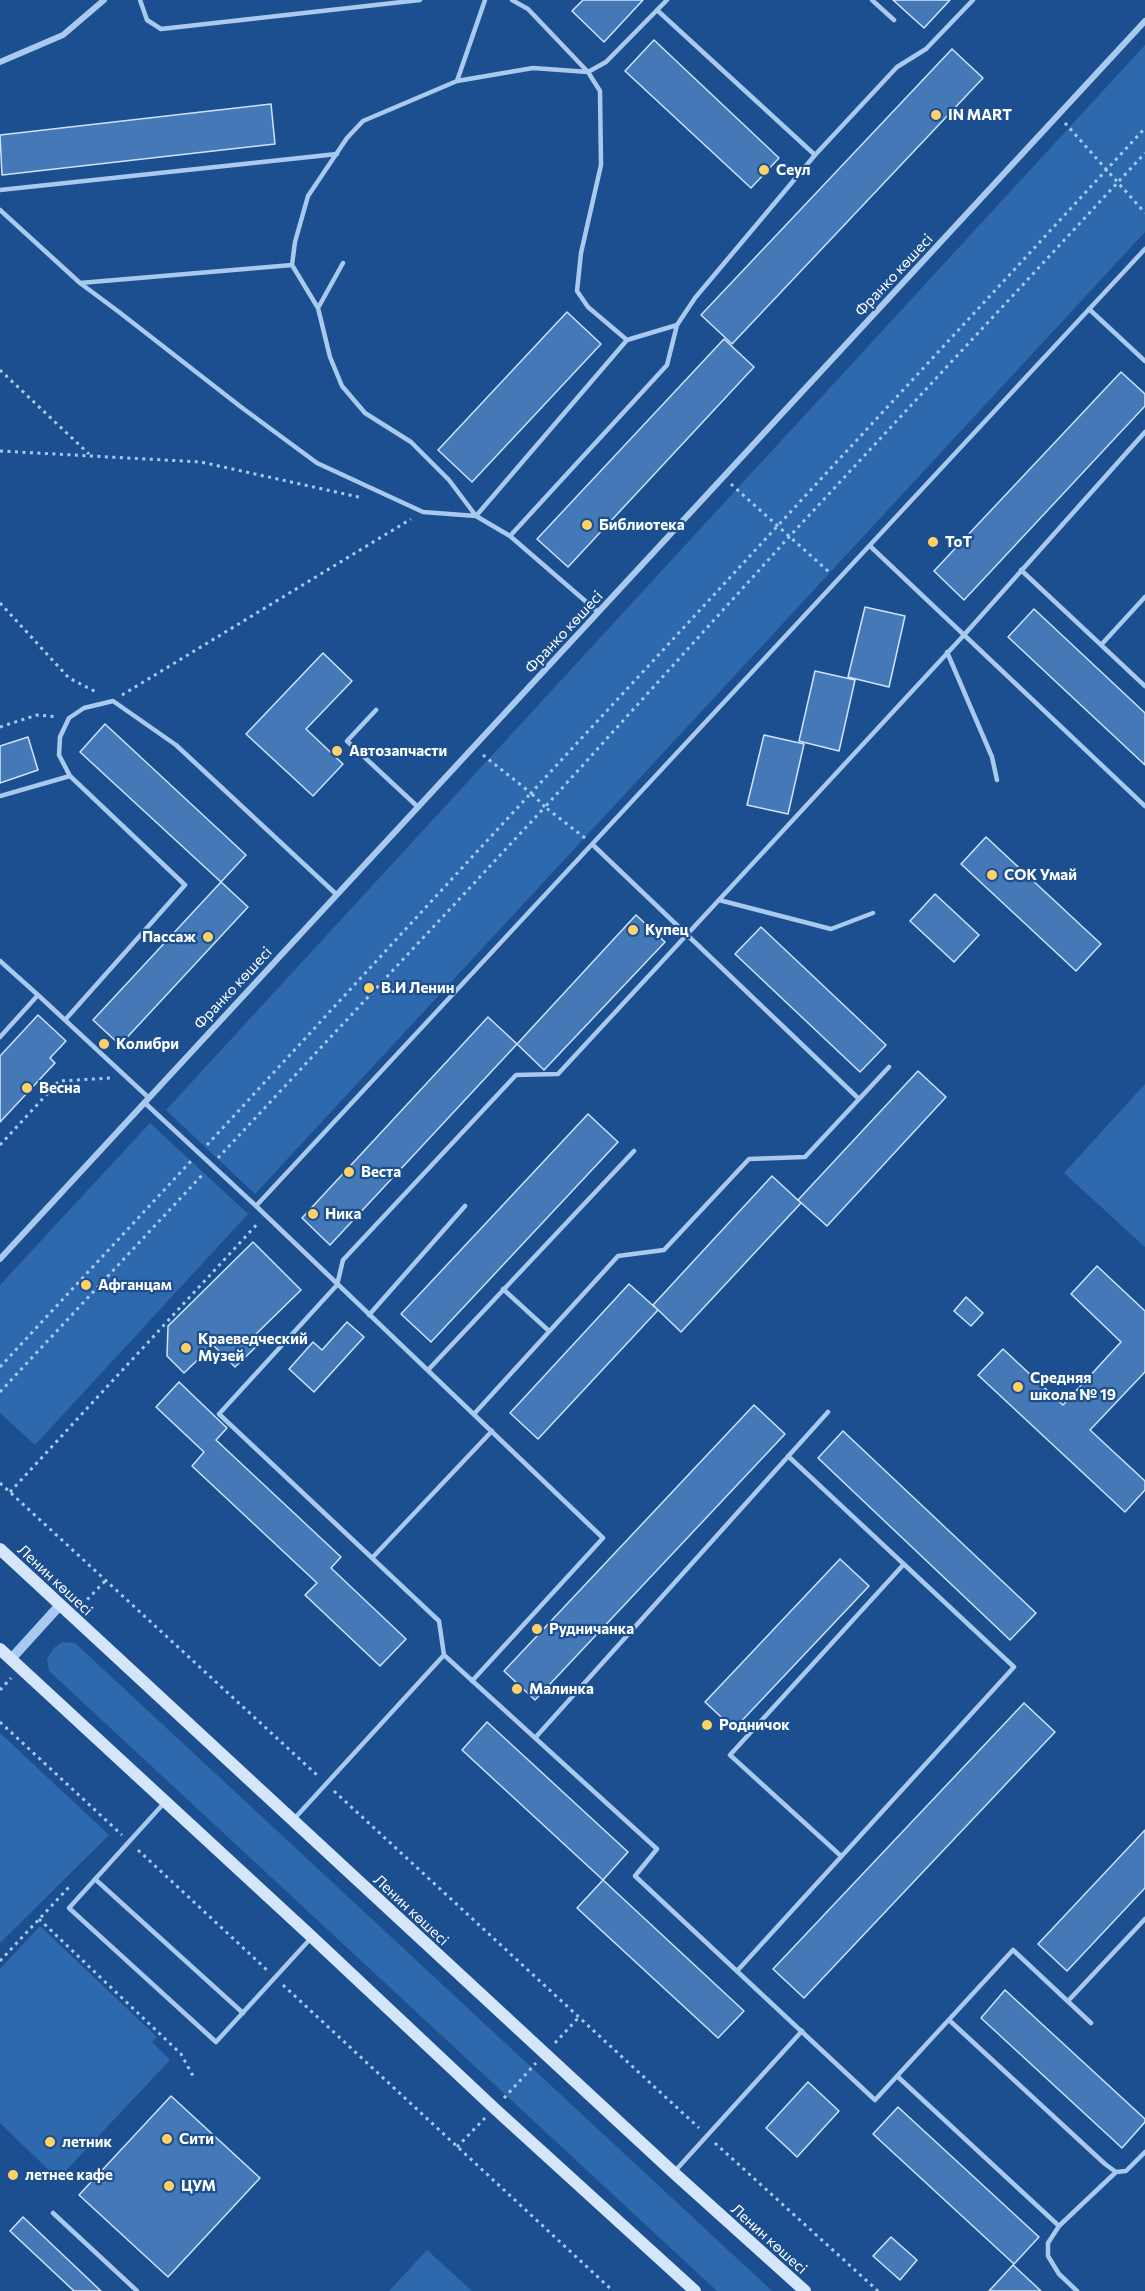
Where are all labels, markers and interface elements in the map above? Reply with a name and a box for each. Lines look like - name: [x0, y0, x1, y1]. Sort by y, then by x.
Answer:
- place label: IN MART: [948, 106, 1012, 124]
- marker: IN MART: [929, 108, 943, 122]
- place label: Сеул: [776, 161, 810, 179]
- marker: Сеул: [757, 163, 771, 177]
- street label: Франко көшесі: [851, 230, 937, 320]
- place label: Библиотека: [599, 516, 685, 534]
- marker: Библиотека: [580, 518, 594, 532]
- place label: ТоТ: [945, 533, 972, 551]
- marker: ТоТ: [926, 535, 940, 549]
- street label: Франко көшесі: [521, 587, 607, 677]
- place label: Автозапчасти: [349, 742, 447, 760]
- marker: Автозапчасти: [330, 744, 344, 758]
- place label: СОК Умай: [1004, 866, 1077, 884]
- marker: СОК Умай: [985, 868, 999, 882]
- place label: Купец: [645, 921, 689, 939]
- marker: Купец: [626, 923, 640, 937]
- place label: Пассаж: [142, 928, 196, 946]
- marker: Пассаж: [201, 930, 215, 944]
- street label: Франко көшесі: [190, 943, 276, 1033]
- place label: В.И Ленин: [381, 979, 454, 997]
- marker: В.И Ленин: [362, 981, 376, 995]
- place label: Колибри: [116, 1035, 179, 1053]
- marker: Колибри: [97, 1037, 111, 1051]
- place label: Весна: [39, 1079, 81, 1097]
- marker: Весна: [20, 1081, 34, 1095]
- place label: Веста: [361, 1163, 401, 1181]
- marker: Веста: [342, 1165, 356, 1179]
- place label: Ника: [325, 1205, 361, 1223]
- marker: Ника: [306, 1207, 320, 1221]
- place label: Афганцам: [98, 1276, 172, 1294]
- marker: Афганцам: [79, 1278, 93, 1292]
- place label: Краеведческий Музей: [198, 1330, 308, 1365]
- marker: Краеведческий Музей: [179, 1341, 193, 1355]
- place label: Средняя школа № 19: [1030, 1369, 1116, 1404]
- marker: Средняя школа № 19: [1011, 1380, 1025, 1394]
- street label: Ленин көшесі: [14, 1541, 96, 1619]
- place label: Рудничанка: [549, 1620, 634, 1638]
- marker: Рудничанка: [530, 1622, 544, 1636]
- place label: Малинка: [529, 1680, 594, 1698]
- marker: Малинка: [510, 1682, 524, 1696]
- place label: Родничок: [719, 1716, 790, 1734]
- marker: Родничок: [700, 1718, 714, 1732]
- street label: Ленин көшесі: [370, 1871, 452, 1949]
- place label: Сити: [179, 2130, 214, 2148]
- marker: Сити: [160, 2132, 174, 2146]
- place label: летник: [62, 2133, 112, 2151]
- marker: летник: [43, 2135, 57, 2149]
- place label: летнее кафе: [25, 2166, 113, 2184]
- marker: летнее кафе: [6, 2168, 20, 2182]
- place label: ЦУМ: [181, 2177, 216, 2195]
- marker: ЦУМ: [162, 2179, 176, 2193]
- street label: Ленин көшесі: [727, 2200, 811, 2278]

